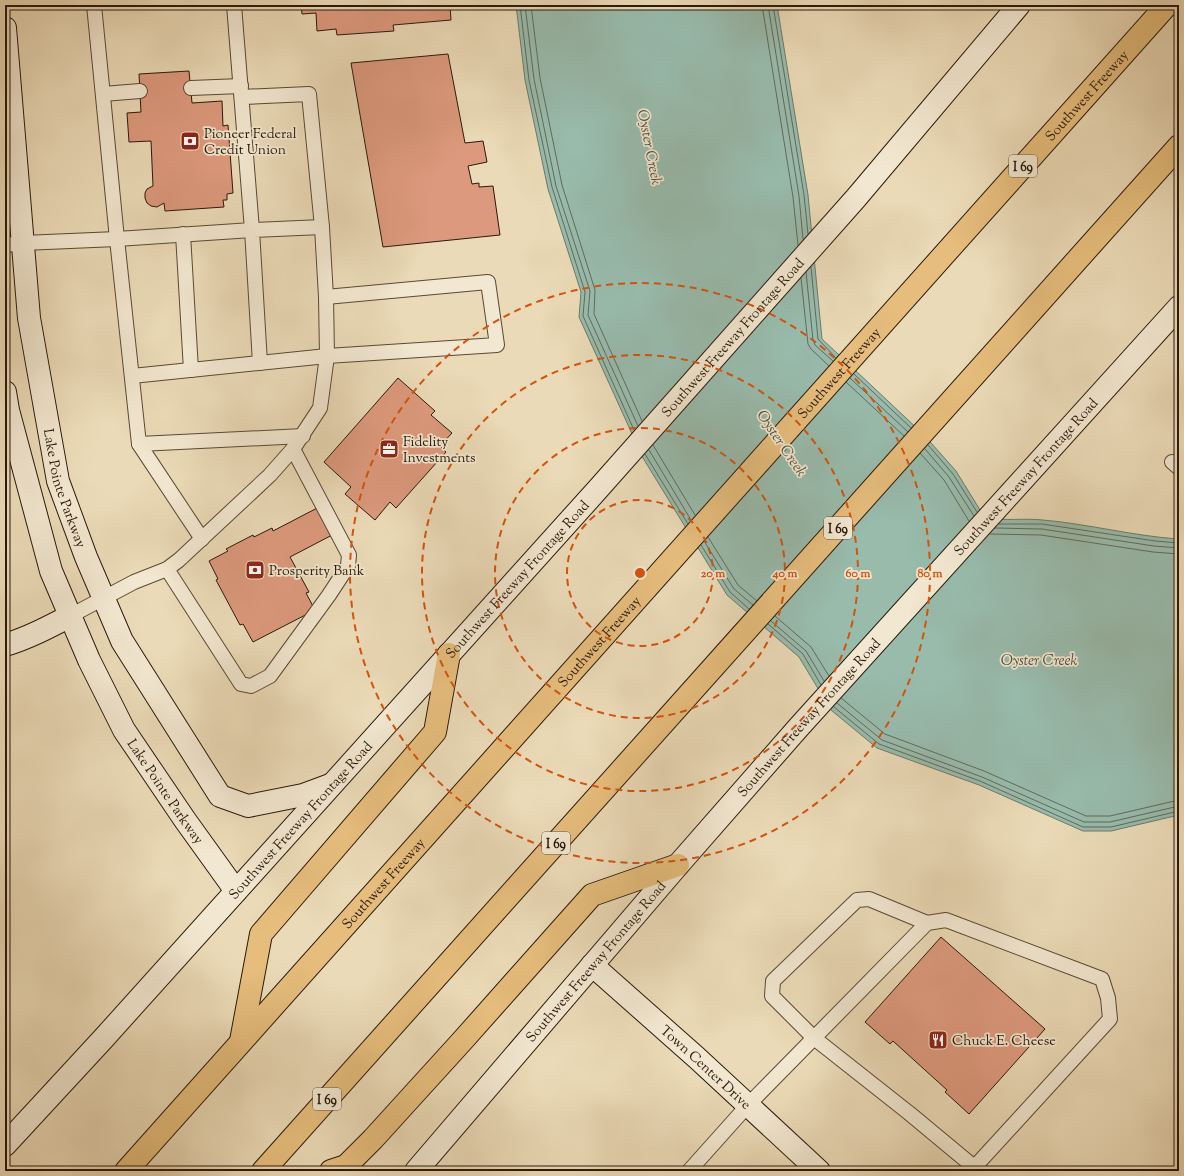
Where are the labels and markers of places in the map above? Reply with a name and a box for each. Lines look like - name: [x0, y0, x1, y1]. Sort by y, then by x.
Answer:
- place label: Pioneer Federal Credit Union: [204, 125, 297, 161]
- bank icon: Pioneer Federal Credit Union: [179, 130, 201, 152]
- place label: Fidelity Investments: [403, 433, 476, 469]
- office icon: Fidelity Investments: [378, 438, 400, 460]
- bank icon: Prosperity Bank: [244, 559, 266, 581]
- place label: Prosperity Bank: [269, 562, 365, 582]
- centre of rings: [633, 566, 647, 580]
- restaurant icon: Chuck E. Cheese: [927, 1029, 949, 1051]
- place label: Chuck E. Cheese: [952, 1032, 1056, 1052]

